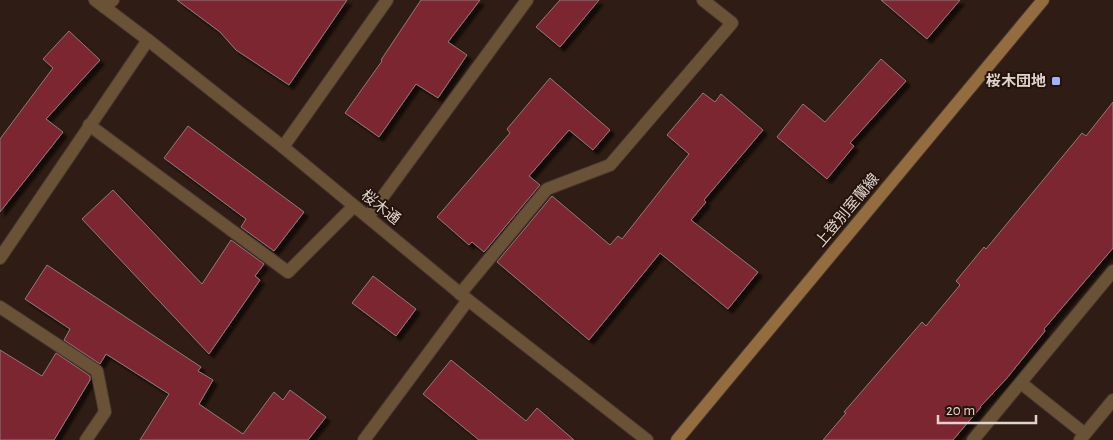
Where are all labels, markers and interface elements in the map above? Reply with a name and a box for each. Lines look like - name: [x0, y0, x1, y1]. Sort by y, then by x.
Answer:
- place label: 桜木団地: [986, 73, 1046, 89]
- marker: 桜木団地: [1050, 75, 1062, 87]
- street label: 上登別室蘭線: [812, 170, 882, 250]
- street label: 桜木通: [358, 187, 404, 227]
- scale bar: [938, 392, 1036, 424]
- text: 20 m: [946, 403, 975, 418]

